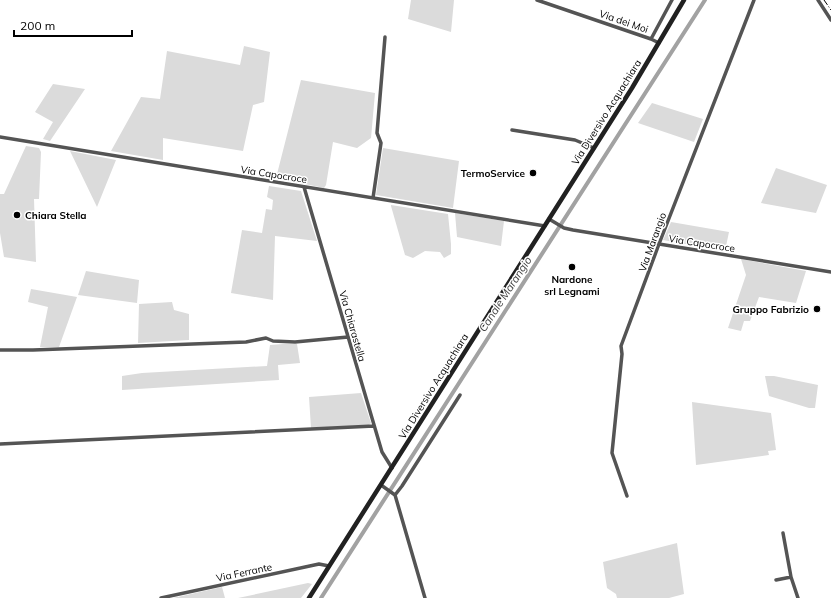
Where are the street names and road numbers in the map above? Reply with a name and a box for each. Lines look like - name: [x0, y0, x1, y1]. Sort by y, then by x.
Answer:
- street label: Via dei Moi: [598, 7, 650, 36]
- street label: Via Diversivo Acquachiara: [569, 57, 644, 167]
- street label: Via Capocroce: [240, 163, 308, 186]
- street label: Via Marangio: [636, 211, 669, 274]
- street label: Via Capocroce: [668, 232, 736, 255]
- street label: Via Chiarastella: [336, 289, 369, 363]
- street label: Via Diversivo Acquachiara: [396, 331, 471, 441]
- street label: Via Ferrante: [215, 560, 273, 585]

